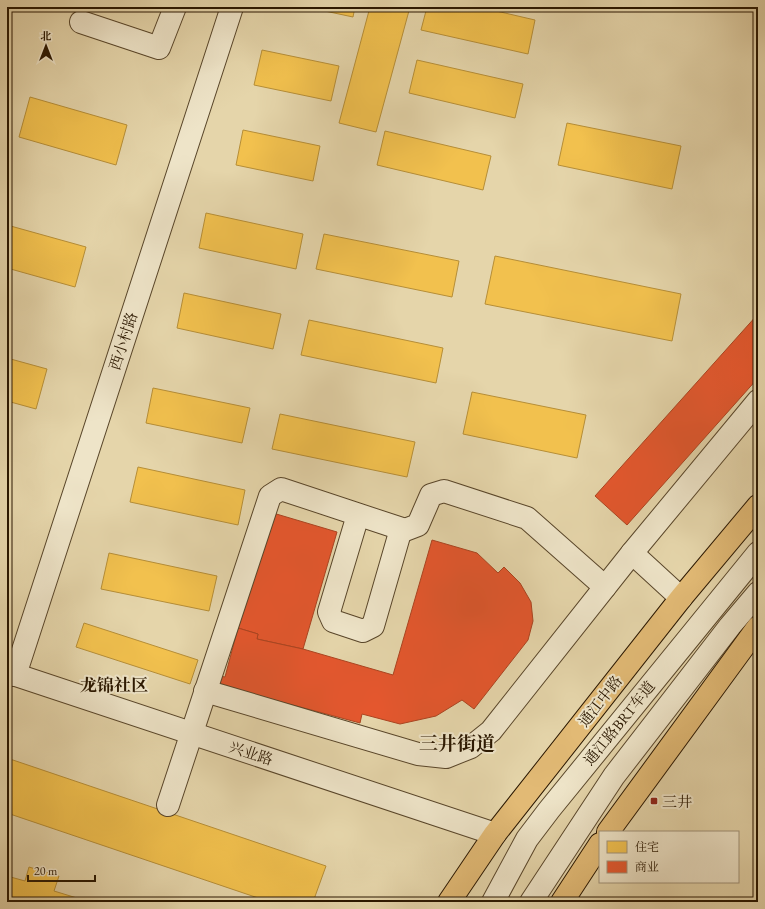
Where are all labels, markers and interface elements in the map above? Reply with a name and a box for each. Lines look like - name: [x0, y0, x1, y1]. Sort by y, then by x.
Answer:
- north arrow: [26, 26, 66, 66]
- text: 北: [41, 29, 52, 43]
- street label: 西小村路: [105, 310, 141, 372]
- street label: 通江中路: [574, 672, 626, 730]
- district label: 龙锦社区: [80, 674, 148, 696]
- street label: 通江路BRT车道: [579, 677, 659, 769]
- district label: 三井街道: [419, 731, 495, 756]
- street label: 兴业路: [227, 737, 275, 769]
- place label: 三井: [662, 792, 692, 811]
- marker: 三井: [649, 796, 659, 806]
- legend: [599, 831, 739, 883]
- text: 住宅: [635, 839, 659, 855]
- scale bar: [28, 857, 95, 883]
- text: 商业: [635, 859, 659, 875]
- text: 20 m: [34, 863, 58, 879]

